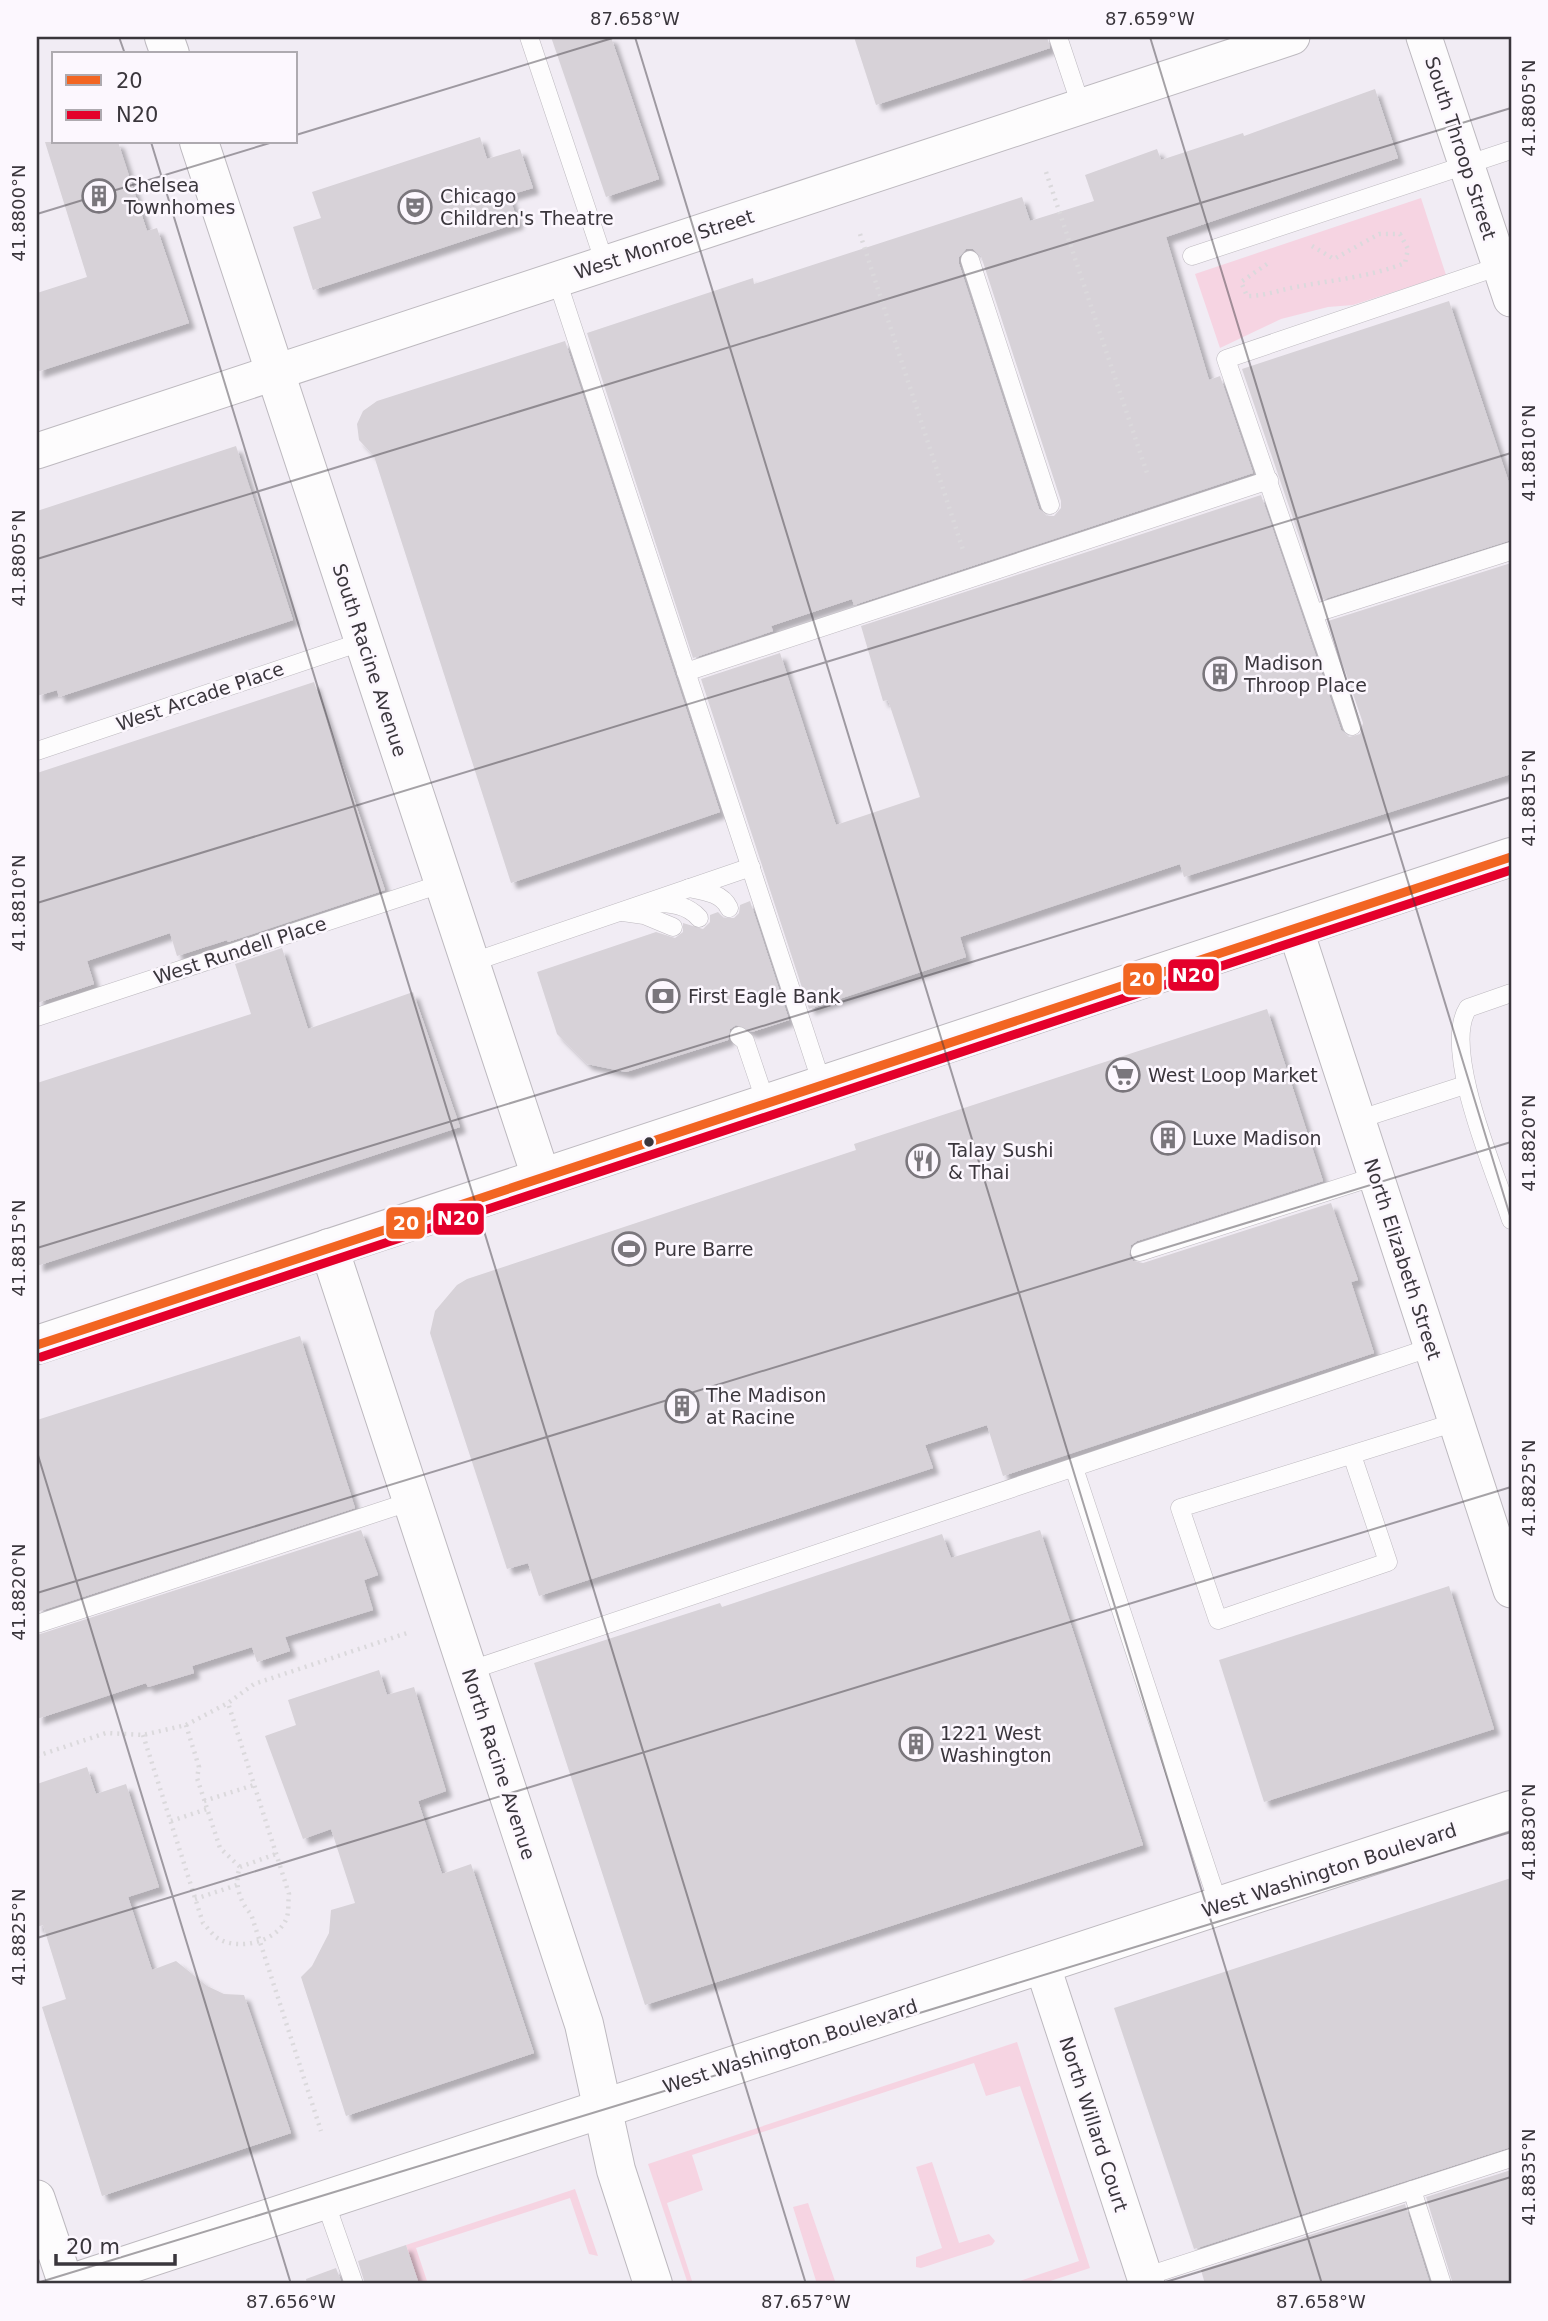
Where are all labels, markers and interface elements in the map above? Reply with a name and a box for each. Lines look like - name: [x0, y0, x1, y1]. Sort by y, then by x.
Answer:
- text: 87.658°W: [590, 8, 680, 29]
- text: 87.659°W: [1105, 8, 1195, 29]
- legend: [52, 52, 298, 144]
- street label: South Throop Street: [1421, 54, 1501, 242]
- text: 41.8805°N: [1518, 60, 1539, 156]
- text: 20: [116, 69, 143, 93]
- text: N20: [116, 103, 158, 127]
- text: 41.8800°N: [8, 165, 29, 261]
- place label: Chelsea Townhomes: [123, 174, 235, 218]
- building icon: Chelsea Townhomes: [80, 177, 118, 215]
- place label: Chicago Children's Theatre: [440, 185, 614, 229]
- theatre icon: Chicago Children's Theatre: [396, 188, 434, 226]
- street label: West Monroe Street: [572, 205, 756, 283]
- text: 41.8810°N: [1518, 405, 1539, 501]
- text: 41.8805°N: [8, 510, 29, 606]
- street label: South Racine Avenue: [328, 561, 412, 759]
- place label: Madison Throop Place: [1243, 652, 1367, 696]
- building icon: Madison Throop Place: [1201, 655, 1239, 693]
- street label: West Arcade Place: [113, 657, 287, 735]
- text: 41.8815°N: [1518, 750, 1539, 846]
- text: 41.8810°N: [8, 855, 29, 951]
- street label: West Rundell Place: [151, 912, 329, 988]
- line badge: N20: [1167, 958, 1220, 992]
- line badge: 20: [1122, 962, 1163, 996]
- text: N20: [1172, 964, 1214, 986]
- text: 20: [1129, 968, 1155, 990]
- bank icon: First Eagle Bank: [644, 977, 682, 1015]
- place label: First Eagle Bank: [688, 985, 840, 1007]
- supermarket icon: West Loop Market: [1104, 1056, 1142, 1094]
- place label: West Loop Market: [1148, 1064, 1318, 1086]
- text: 41.8820°N: [1518, 1095, 1539, 1191]
- building icon: Luxe Madison: [1149, 1119, 1187, 1157]
- place label: Luxe Madison: [1192, 1127, 1322, 1149]
- unlabelled marker: [642, 1135, 656, 1149]
- place label: Talay Sushi & Thai: [947, 1139, 1054, 1183]
- restaurant icon: Talay Sushi & Thai: [904, 1142, 942, 1180]
- street label: North Elizabeth Street: [1360, 1156, 1446, 1362]
- text: 41.8815°N: [8, 1200, 29, 1296]
- line badge: N20: [432, 1202, 485, 1236]
- line badge: 20: [385, 1206, 426, 1240]
- text: N20: [437, 1207, 479, 1229]
- text: 20: [393, 1212, 419, 1234]
- sports icon: Pure Barre: [610, 1230, 648, 1268]
- place label: Pure Barre: [654, 1238, 754, 1260]
- place label: The Madison at Racine: [705, 1384, 826, 1428]
- building icon: The Madison at Racine: [663, 1387, 701, 1425]
- text: 41.8825°N: [1518, 1440, 1539, 1536]
- text: 41.8820°N: [8, 1544, 29, 1640]
- street label: North Racine Avenue: [458, 1666, 540, 1862]
- place label: 1221 West Washington: [940, 1722, 1052, 1766]
- building icon: 1221 West Washington: [897, 1725, 935, 1763]
- text: 41.8830°N: [1518, 1784, 1539, 1880]
- street label: West Washington Boulevard: [1199, 1818, 1459, 1922]
- text: 41.8825°N: [8, 1889, 29, 1985]
- street label: West Washington Boulevard: [660, 1994, 920, 2098]
- street label: North Willard Court: [1055, 2034, 1133, 2214]
- text: 41.8835°N: [1518, 2129, 1539, 2225]
- scale bar: [56, 2223, 175, 2267]
- text: 20 m: [66, 2235, 120, 2259]
- text: 87.656°W: [246, 2291, 336, 2312]
- text: 87.657°W: [761, 2291, 851, 2312]
- text: 87.658°W: [1276, 2291, 1366, 2312]

